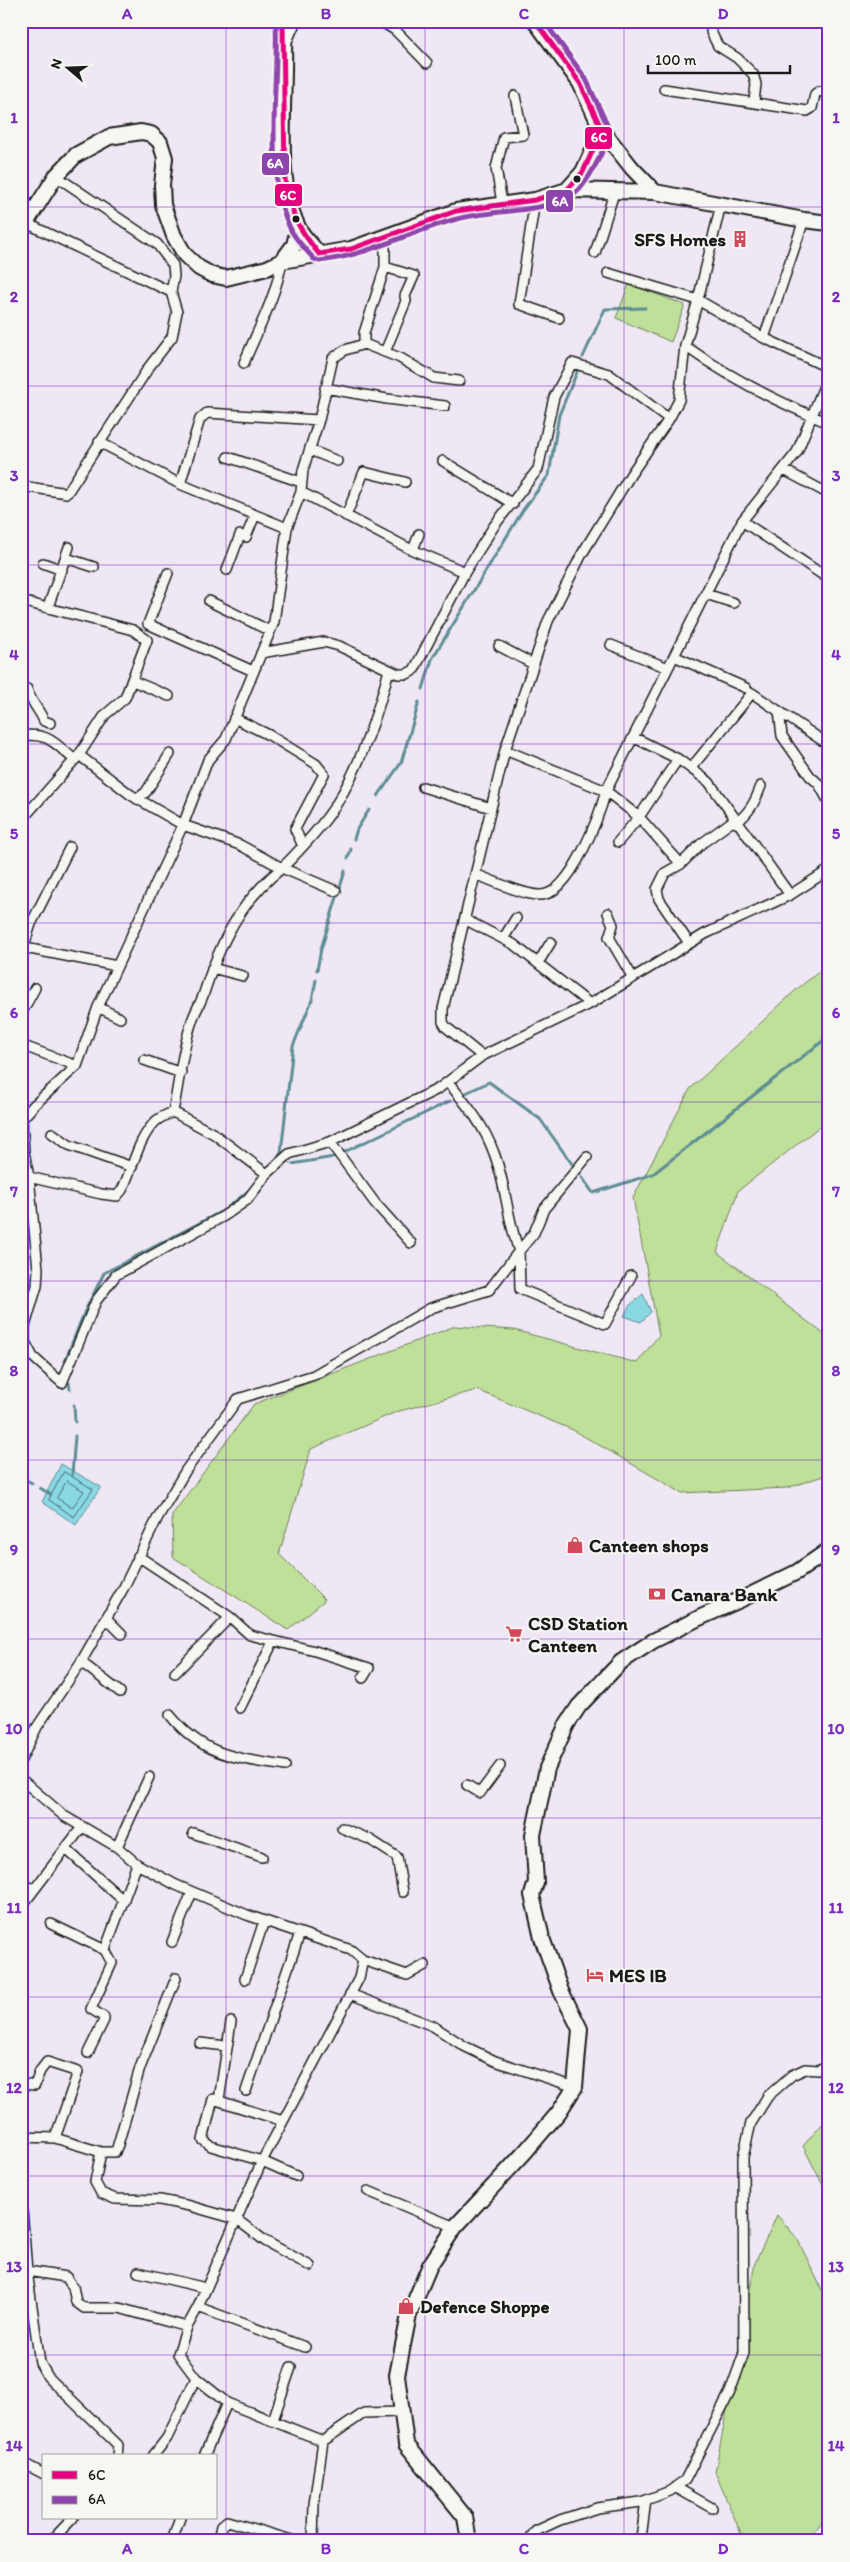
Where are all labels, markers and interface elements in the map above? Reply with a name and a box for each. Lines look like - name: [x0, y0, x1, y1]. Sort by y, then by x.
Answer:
- text: A: [121, 4, 133, 23]
- text: B: [321, 4, 332, 23]
- text: C: [519, 4, 530, 23]
- text: D: [718, 4, 729, 23]
- north arrow: [42, 42, 92, 92]
- scale bar: [648, 42, 790, 74]
- text: 100 m: [655, 51, 697, 69]
- text: N: [47, 57, 66, 71]
- text: 1: [10, 108, 18, 127]
- text: 1: [832, 108, 840, 127]
- line badge: 6C: [584, 126, 613, 150]
- text: 6C: [591, 129, 607, 146]
- line badge: 6A: [261, 152, 290, 176]
- text: 6A: [267, 155, 284, 172]
- unlabelled marker: [572, 174, 582, 184]
- line badge: 6C: [274, 183, 303, 207]
- text: 6C: [280, 187, 296, 204]
- line badge: 6A: [545, 189, 574, 213]
- text: 6A: [552, 193, 569, 210]
- unlabelled marker: [291, 214, 301, 224]
- place label: SFS Homes: [634, 228, 727, 251]
- building icon: SFS Homes: [730, 229, 750, 249]
- text: 2: [10, 287, 19, 306]
- text: 2: [832, 287, 841, 306]
- text: 3: [10, 466, 19, 485]
- text: 3: [832, 466, 841, 485]
- text: 4: [9, 645, 19, 664]
- text: 4: [831, 645, 841, 664]
- text: 5: [10, 824, 19, 843]
- text: 5: [832, 824, 841, 843]
- text: 6: [10, 1003, 19, 1022]
- text: 6: [832, 1003, 841, 1022]
- text: 7: [9, 1182, 18, 1201]
- text: 7: [831, 1182, 840, 1201]
- text: 8: [10, 1361, 19, 1380]
- text: 8: [832, 1361, 841, 1380]
- place label: Canteen shops: [589, 1534, 709, 1557]
- shop icon: Canteen shops: [565, 1535, 585, 1555]
- text: 9: [10, 1540, 18, 1559]
- text: 9: [832, 1540, 840, 1559]
- place label: Canara Bank: [671, 1583, 777, 1606]
- bank icon: Canara Bank: [647, 1584, 667, 1604]
- place label: CSD Station Canteen: [528, 1612, 628, 1657]
- supermarket icon: CSD Station Canteen: [504, 1624, 524, 1644]
- text: 10: [5, 1719, 23, 1738]
- text: 10: [827, 1719, 845, 1738]
- text: 11: [7, 1898, 22, 1917]
- text: 11: [829, 1898, 844, 1917]
- place label: MES IB: [609, 1964, 667, 1987]
- hotel icon: MES IB: [585, 1965, 605, 1985]
- text: 12: [6, 2078, 23, 2097]
- text: 12: [828, 2078, 845, 2097]
- text: 13: [6, 2257, 22, 2276]
- text: 13: [828, 2257, 844, 2276]
- place label: Defence Shoppe: [420, 2295, 549, 2318]
- shop icon: Defence Shoppe: [396, 2296, 416, 2316]
- text: 14: [5, 2436, 23, 2455]
- text: 14: [827, 2436, 845, 2455]
- legend: [42, 2454, 218, 2520]
- text: 6C: [88, 2466, 106, 2484]
- text: 6A: [88, 2490, 106, 2508]
- text: A: [121, 2539, 133, 2558]
- text: B: [321, 2539, 332, 2558]
- text: C: [519, 2539, 530, 2558]
- text: D: [718, 2539, 729, 2558]

